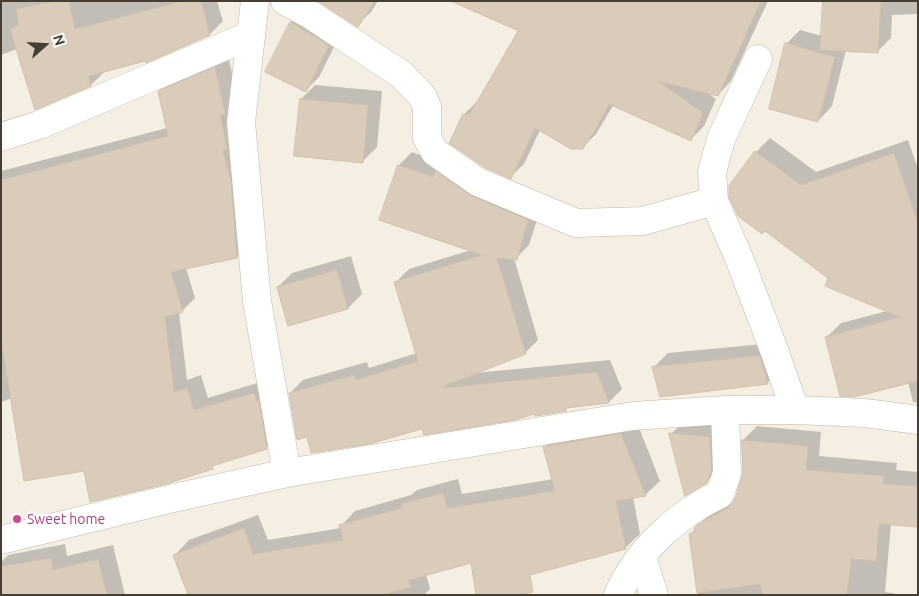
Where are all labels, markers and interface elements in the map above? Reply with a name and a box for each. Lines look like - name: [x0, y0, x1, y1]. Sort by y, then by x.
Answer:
- north arrow: [20, 20, 70, 70]
- text: N: [50, 33, 68, 48]
- place label: Sweet home: [27, 511, 105, 527]
- marker: Sweet home: [11, 513, 23, 525]

